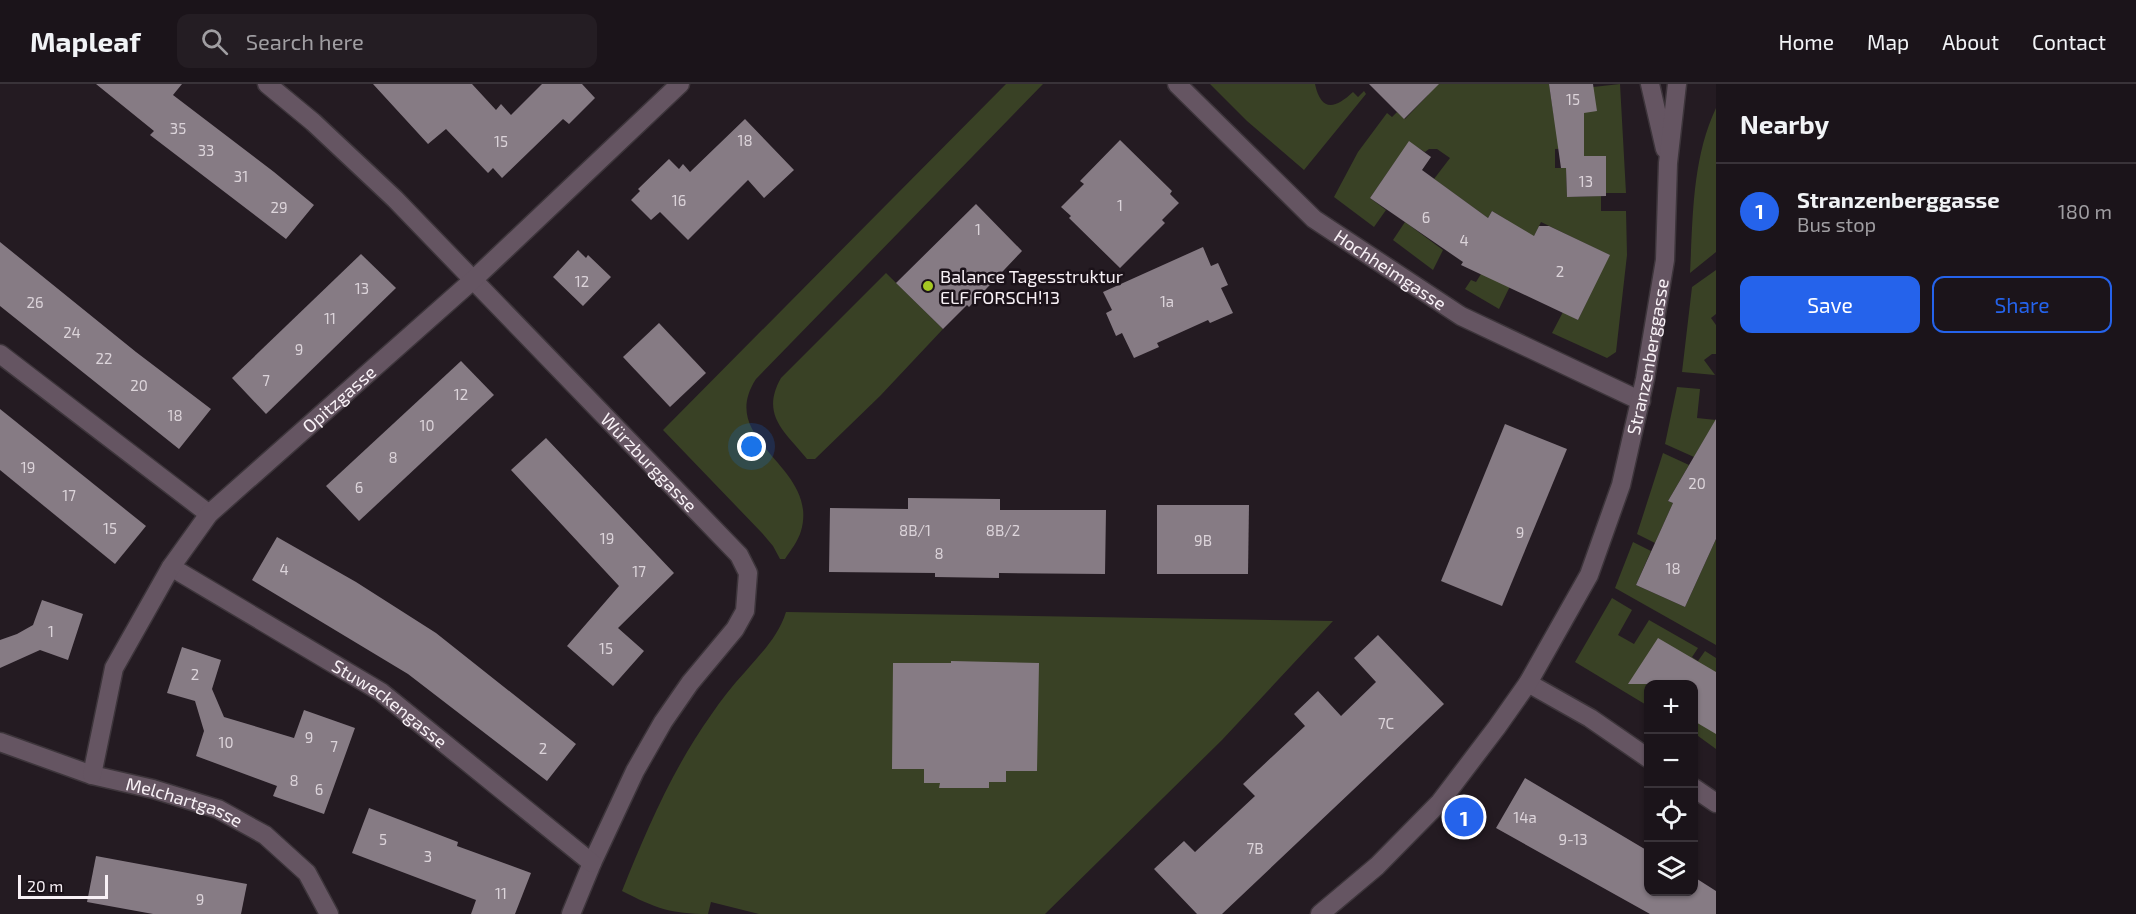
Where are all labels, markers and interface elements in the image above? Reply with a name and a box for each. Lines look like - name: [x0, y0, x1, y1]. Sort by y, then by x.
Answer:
- search box: [177, 14, 597, 68]
- text: Mapleaf: [30, 24, 141, 58]
- icon: search: [198, 25, 231, 58]
- text: Search here: [246, 28, 364, 54]
- text: Home: [1778, 29, 1834, 54]
- text: Map: [1867, 29, 1909, 54]
- text: About: [1942, 29, 1999, 54]
- text: Contact: [2032, 29, 2106, 54]
- house number: 15: [1566, 90, 1580, 108]
- text: Nearby: [1740, 108, 1829, 139]
- house number: 35: [170, 119, 186, 137]
- house number: 18: [737, 131, 753, 149]
- house number: 15: [494, 132, 508, 150]
- house number: 33: [198, 141, 214, 159]
- house number: 31: [234, 167, 248, 185]
- house number: 13: [1579, 172, 1593, 190]
- text: Stranzenberggasse: [1797, 186, 2000, 212]
- house number: 16: [672, 191, 686, 209]
- house number: 1: [1117, 196, 1123, 214]
- house number: 29: [270, 198, 288, 216]
- text: 1: [1755, 199, 1764, 223]
- text: 180 m: [2058, 199, 2112, 223]
- house number: 6: [1422, 208, 1430, 226]
- text: Bus stop: [1797, 212, 1876, 236]
- house number: 1: [975, 220, 981, 238]
- street label: Hochheimgasse: [1330, 225, 1451, 314]
- house number: 4: [1459, 231, 1469, 249]
- house number: 2: [1556, 262, 1564, 280]
- place label: Balance Tagesstruktur ELF FORSCH!13: [940, 265, 1123, 308]
- house number: 12: [575, 272, 589, 290]
- button: Save: [1740, 276, 1920, 333]
- button: Share: [1932, 276, 2112, 333]
- street label: Stranzenberggasse: [1622, 277, 1673, 437]
- house number: 13: [355, 279, 369, 297]
- marker: Balance Tagesstruktur ELF FORSCH!13: [921, 279, 935, 293]
- house number: 1a: [1160, 292, 1174, 310]
- house number: 26: [26, 293, 44, 311]
- house number: 11: [324, 309, 336, 327]
- house number: 24: [63, 323, 81, 341]
- house number: 9: [295, 340, 303, 358]
- house number: 22: [96, 349, 112, 367]
- street label: Opitzgasse: [298, 361, 380, 437]
- house number: 7: [262, 371, 270, 389]
- house number: 20: [130, 376, 148, 394]
- house number: 12: [454, 385, 468, 403]
- house number: 18: [167, 406, 183, 424]
- street label: Würzburggasse: [596, 408, 702, 516]
- house number: 10: [419, 416, 435, 434]
- your location: [737, 432, 766, 461]
- house number: 8: [388, 448, 398, 466]
- house number: 19: [21, 458, 35, 476]
- house number: 20: [1688, 474, 1706, 492]
- house number: 6: [355, 478, 363, 496]
- house number: 17: [62, 486, 76, 504]
- house number: 15: [103, 519, 117, 537]
- house number: 8B/1: [899, 521, 931, 539]
- house number: 8B/2: [986, 521, 1020, 539]
- house number: 9: [1516, 523, 1524, 541]
- house number: 19: [600, 529, 614, 547]
- house number: 9B: [1194, 531, 1212, 549]
- house number: 8: [934, 544, 944, 562]
- house number: 18: [1665, 559, 1681, 577]
- house number: 4: [279, 560, 289, 578]
- house number: 17: [632, 562, 646, 580]
- house number: 1: [48, 622, 54, 640]
- house number: 15: [599, 639, 613, 657]
- street label: Stuweckengasse: [328, 654, 452, 752]
- house number: 2: [191, 665, 199, 683]
- map controls: [1644, 680, 1698, 896]
- button: +: [1644, 680, 1698, 734]
- house number: 7C: [1378, 714, 1395, 732]
- house number: 9: [305, 728, 313, 746]
- house number: 10: [218, 733, 234, 751]
- button: −: [1644, 734, 1698, 788]
- house number: 7: [330, 737, 338, 755]
- house number: 2: [539, 739, 547, 757]
- house number: 8: [289, 771, 299, 789]
- street label: Melchartgasse: [124, 772, 247, 832]
- house number: 6: [315, 780, 323, 798]
- button: locate: [1644, 788, 1698, 842]
- pin: 1: [1444, 794, 1484, 840]
- house number: 14a: [1513, 808, 1537, 826]
- house number: 5: [379, 830, 387, 848]
- house number: 9-13: [1558, 830, 1588, 848]
- house number: 7B: [1247, 839, 1263, 857]
- button: layers: [1644, 842, 1698, 896]
- house number: 3: [424, 847, 432, 865]
- scale bar: [18, 872, 108, 900]
- text: 20 m: [27, 876, 63, 895]
- house number: 11: [495, 884, 507, 902]
- house number: 9: [196, 890, 204, 908]

